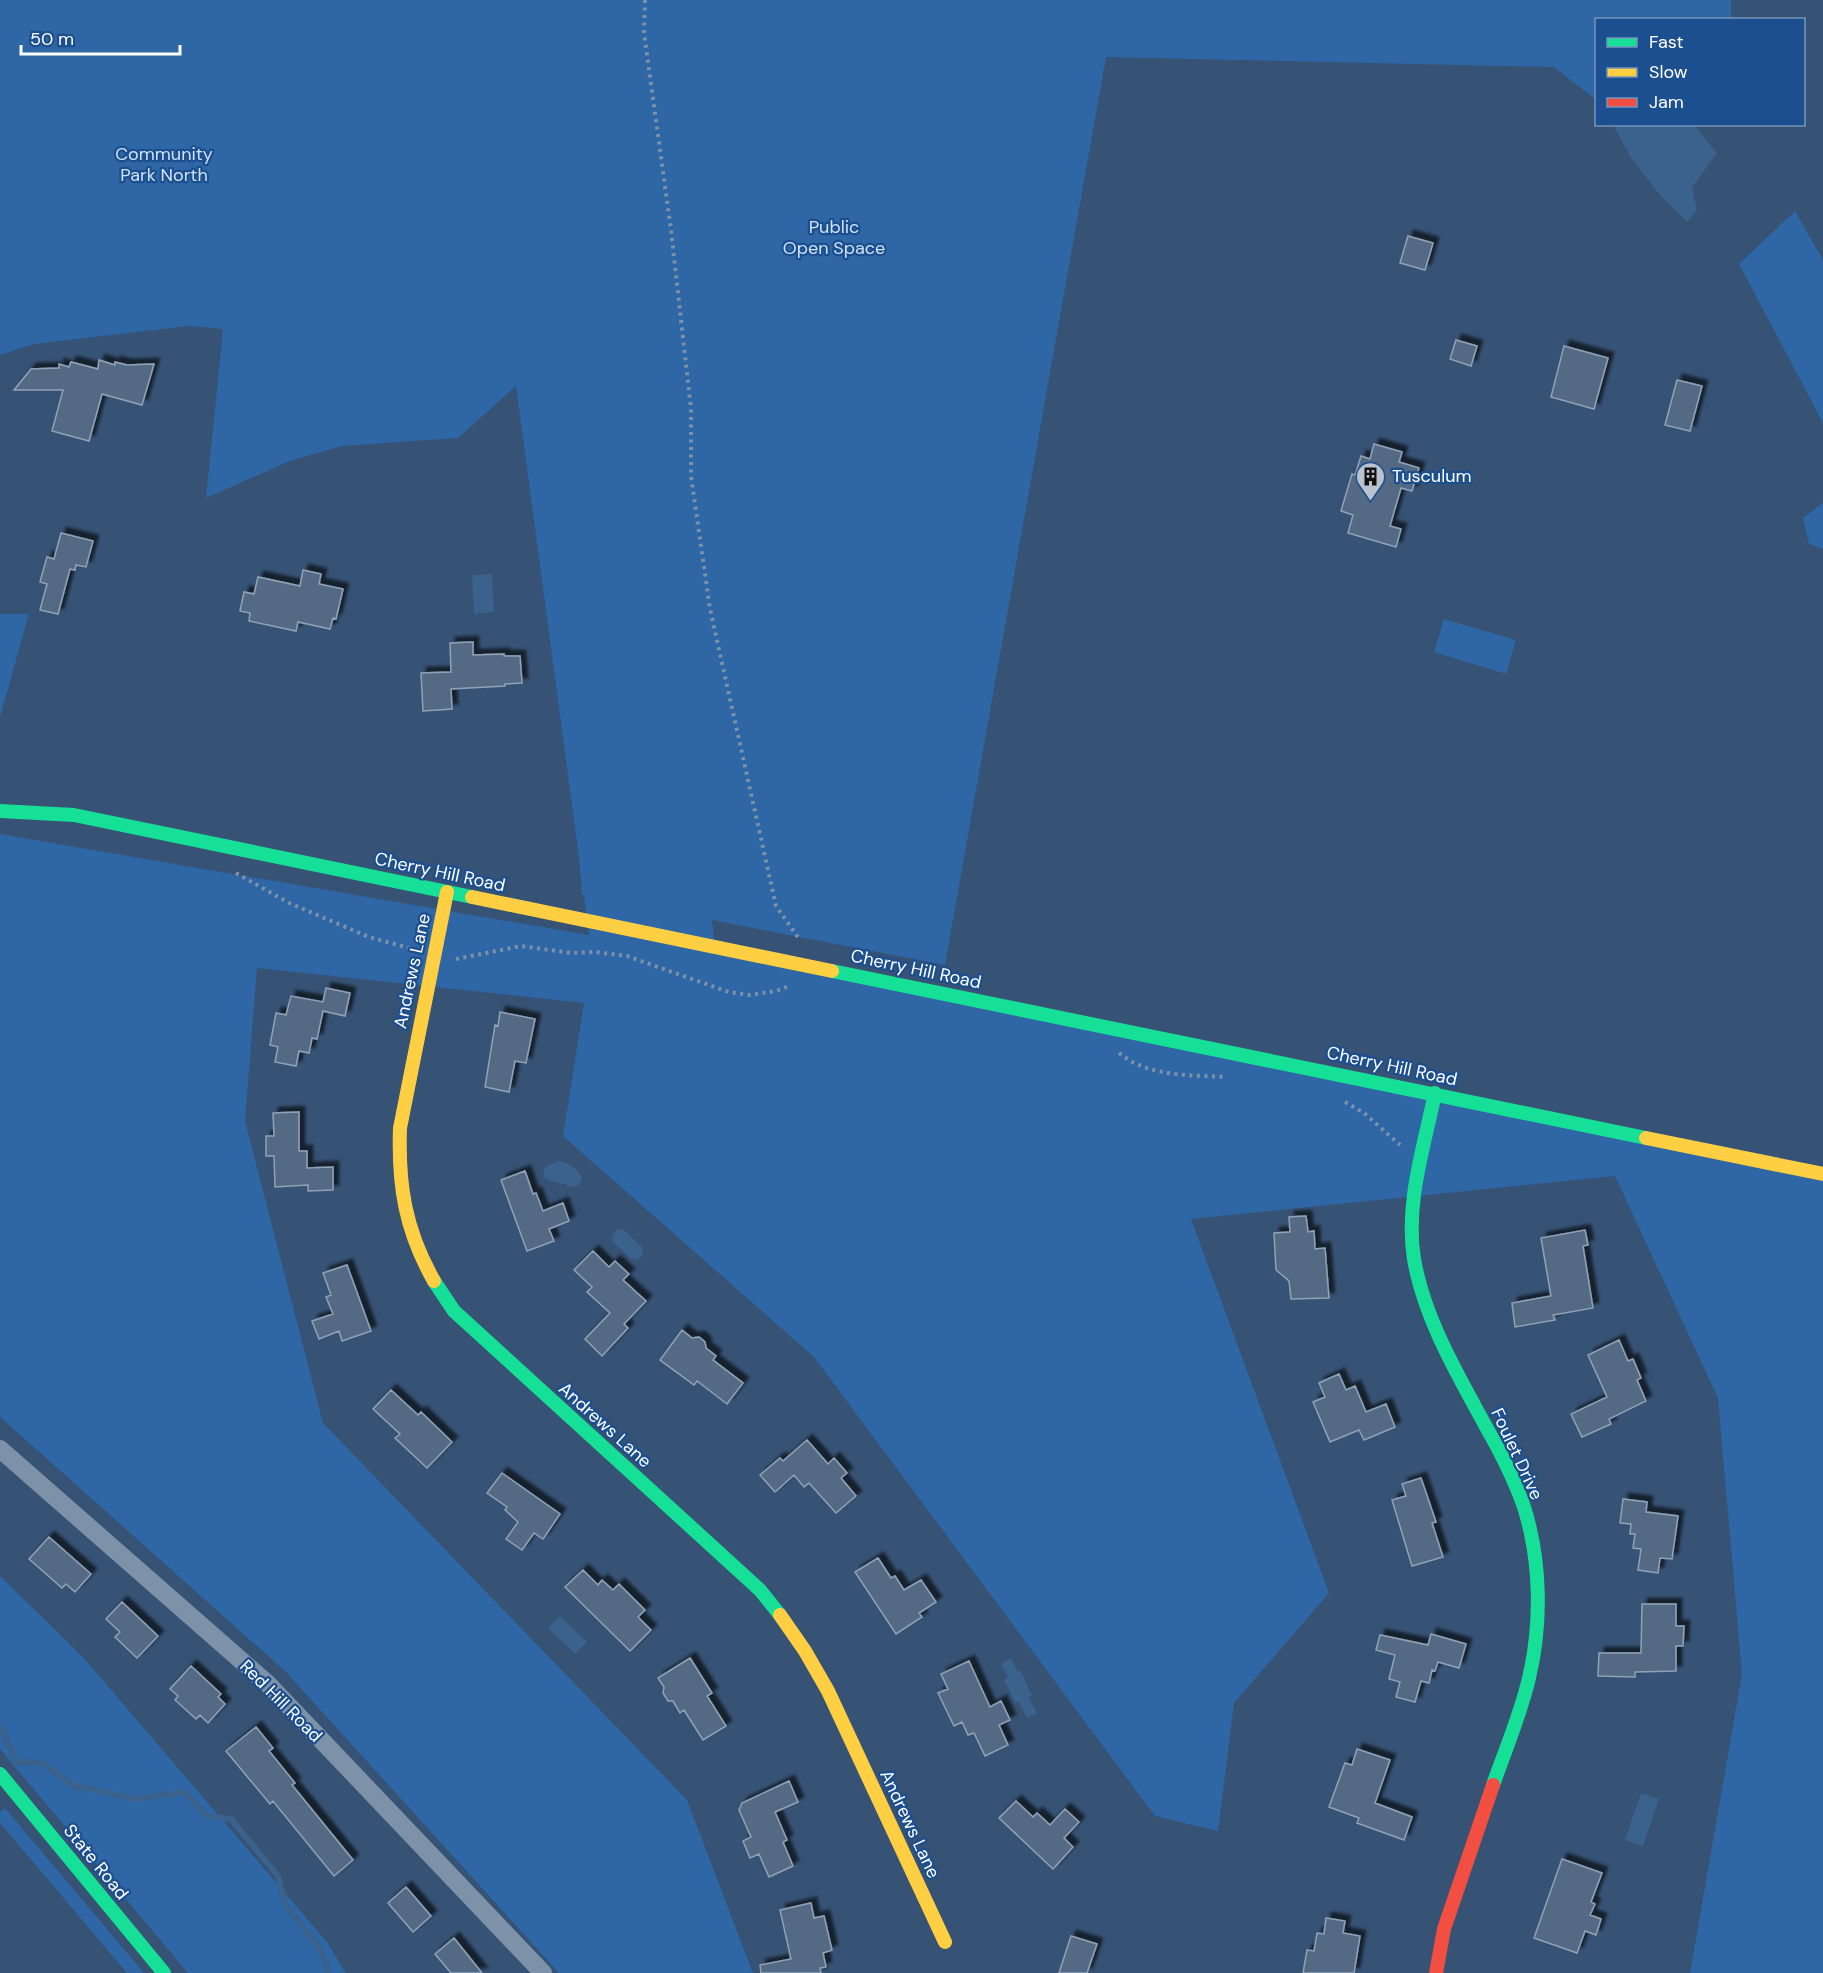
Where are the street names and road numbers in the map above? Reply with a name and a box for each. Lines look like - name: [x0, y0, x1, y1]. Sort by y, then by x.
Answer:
- street label: Cherry Hill Road: [373, 846, 507, 898]
- street label: Andrews Lane: [388, 911, 436, 1031]
- street label: Cherry Hill Road: [849, 943, 983, 995]
- street label: Cherry Hill Road: [1325, 1040, 1459, 1092]
- street label: Andrews Lane: [553, 1377, 657, 1473]
- street label: Foulet Drive: [1485, 1404, 1549, 1504]
- street label: Red Hill Road: [234, 1654, 328, 1748]
- street label: Andrews Lane: [874, 1766, 946, 1882]
- street label: State Road: [58, 1819, 134, 1905]

